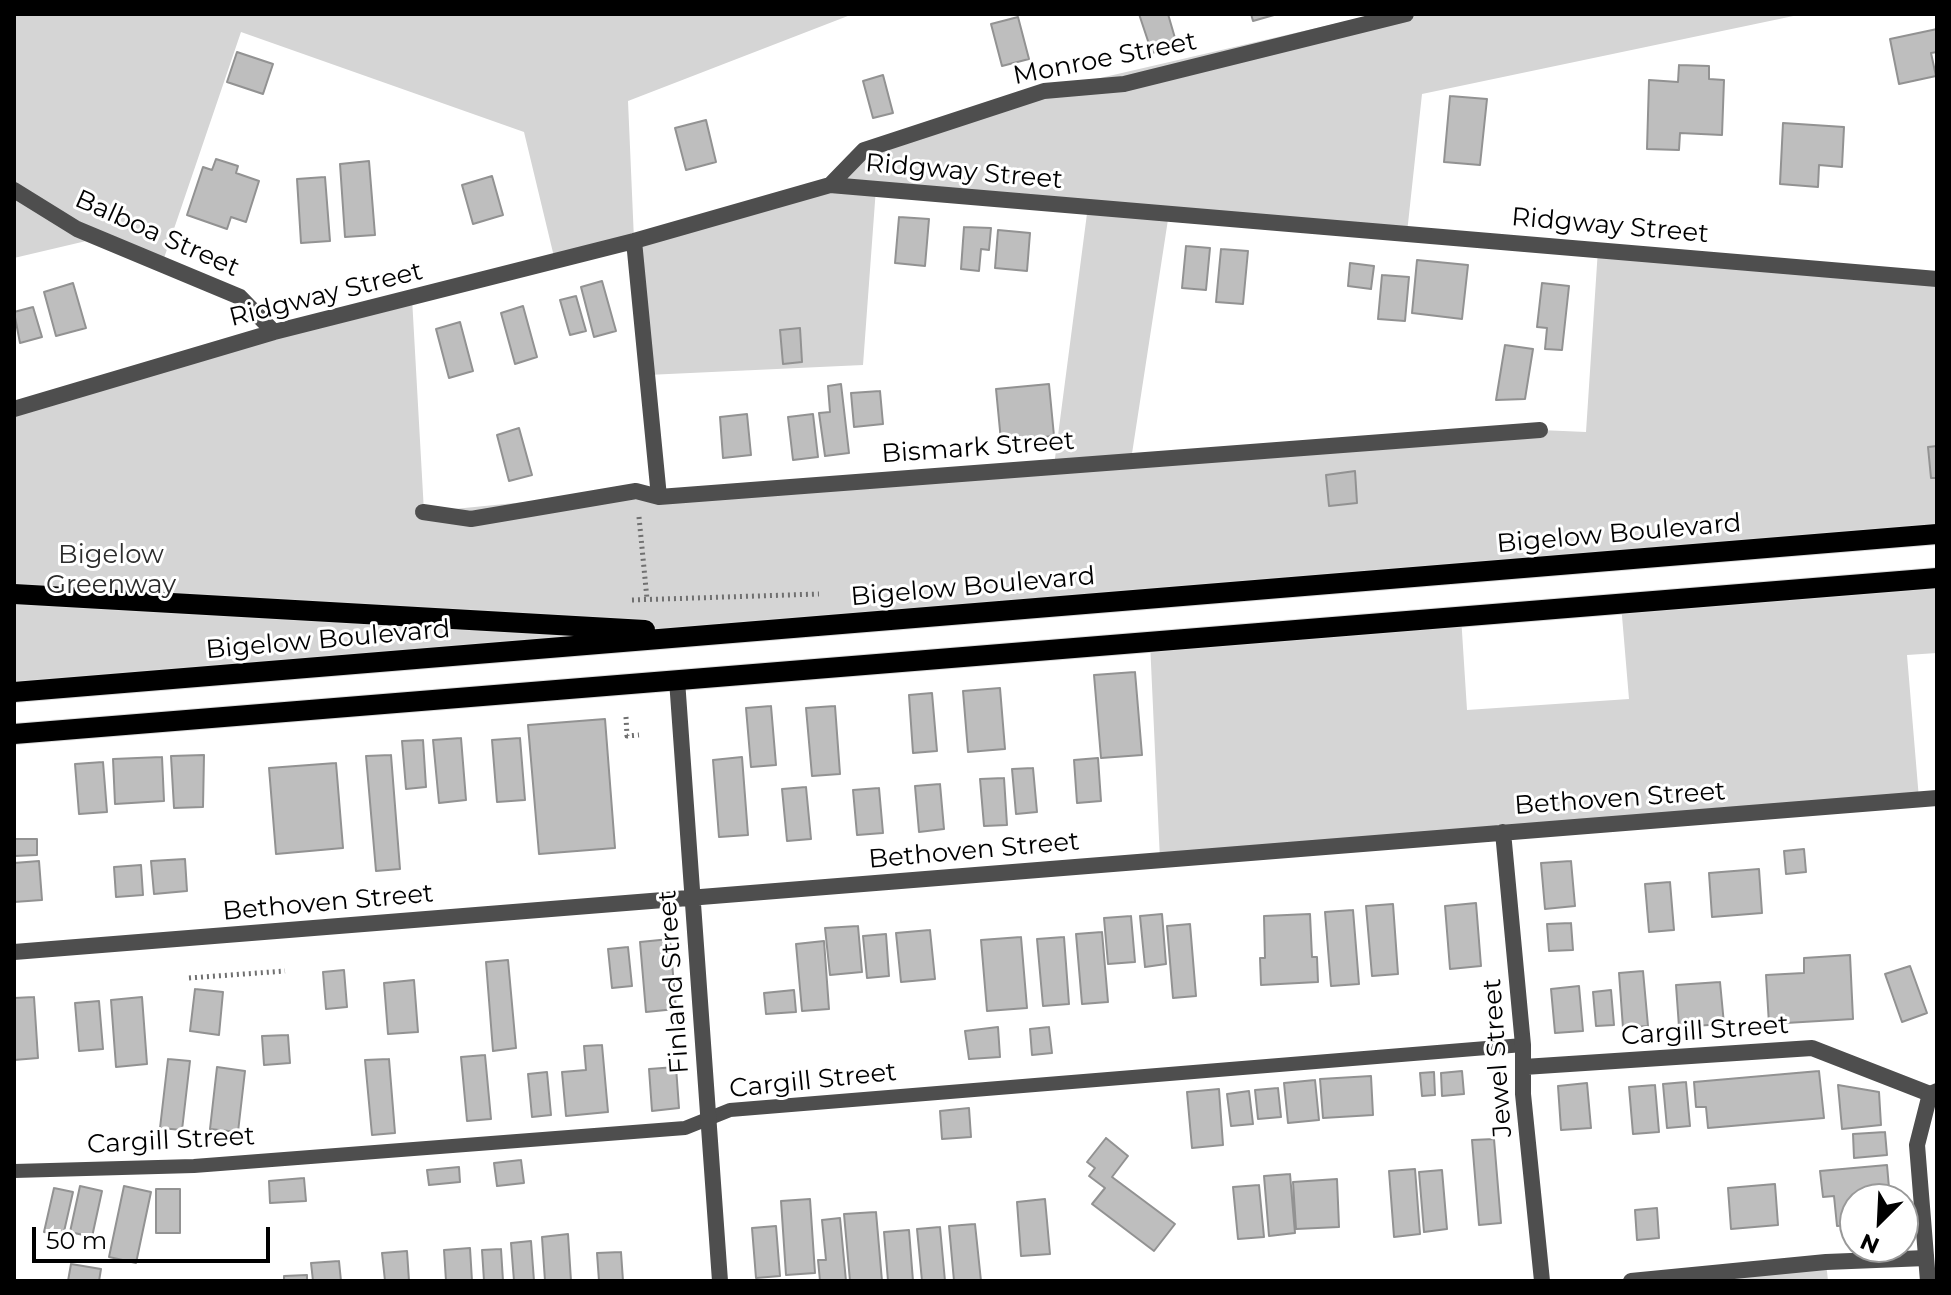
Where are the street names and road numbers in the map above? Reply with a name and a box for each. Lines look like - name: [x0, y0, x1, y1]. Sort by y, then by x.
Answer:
- street label: Monroe Street: [1011, 26, 1199, 92]
- street label: Ridgway Street: [864, 148, 1064, 196]
- street label: Balboa Street: [70, 184, 244, 284]
- street label: Ridgway Street: [1510, 202, 1710, 250]
- street label: Ridgway Street: [226, 256, 426, 334]
- street label: Bismark Street: [880, 426, 1076, 470]
- street label: Bigelow Boulevard: [1496, 508, 1742, 560]
- street label: Bigelow Boulevard: [850, 561, 1096, 613]
- street label: Bigelow Boulevard: [205, 614, 451, 666]
- street label: Bethoven Street: [1513, 776, 1727, 822]
- street label: Bethoven Street: [867, 826, 1081, 876]
- street label: Bethoven Street: [221, 878, 435, 928]
- street label: Finland Street: [652, 889, 696, 1075]
- street label: Jewel Street: [1477, 978, 1519, 1138]
- street label: Cargill Street: [1620, 1010, 1790, 1052]
- street label: Cargill Street: [728, 1057, 898, 1105]
- street label: Cargill Street: [86, 1121, 256, 1161]

